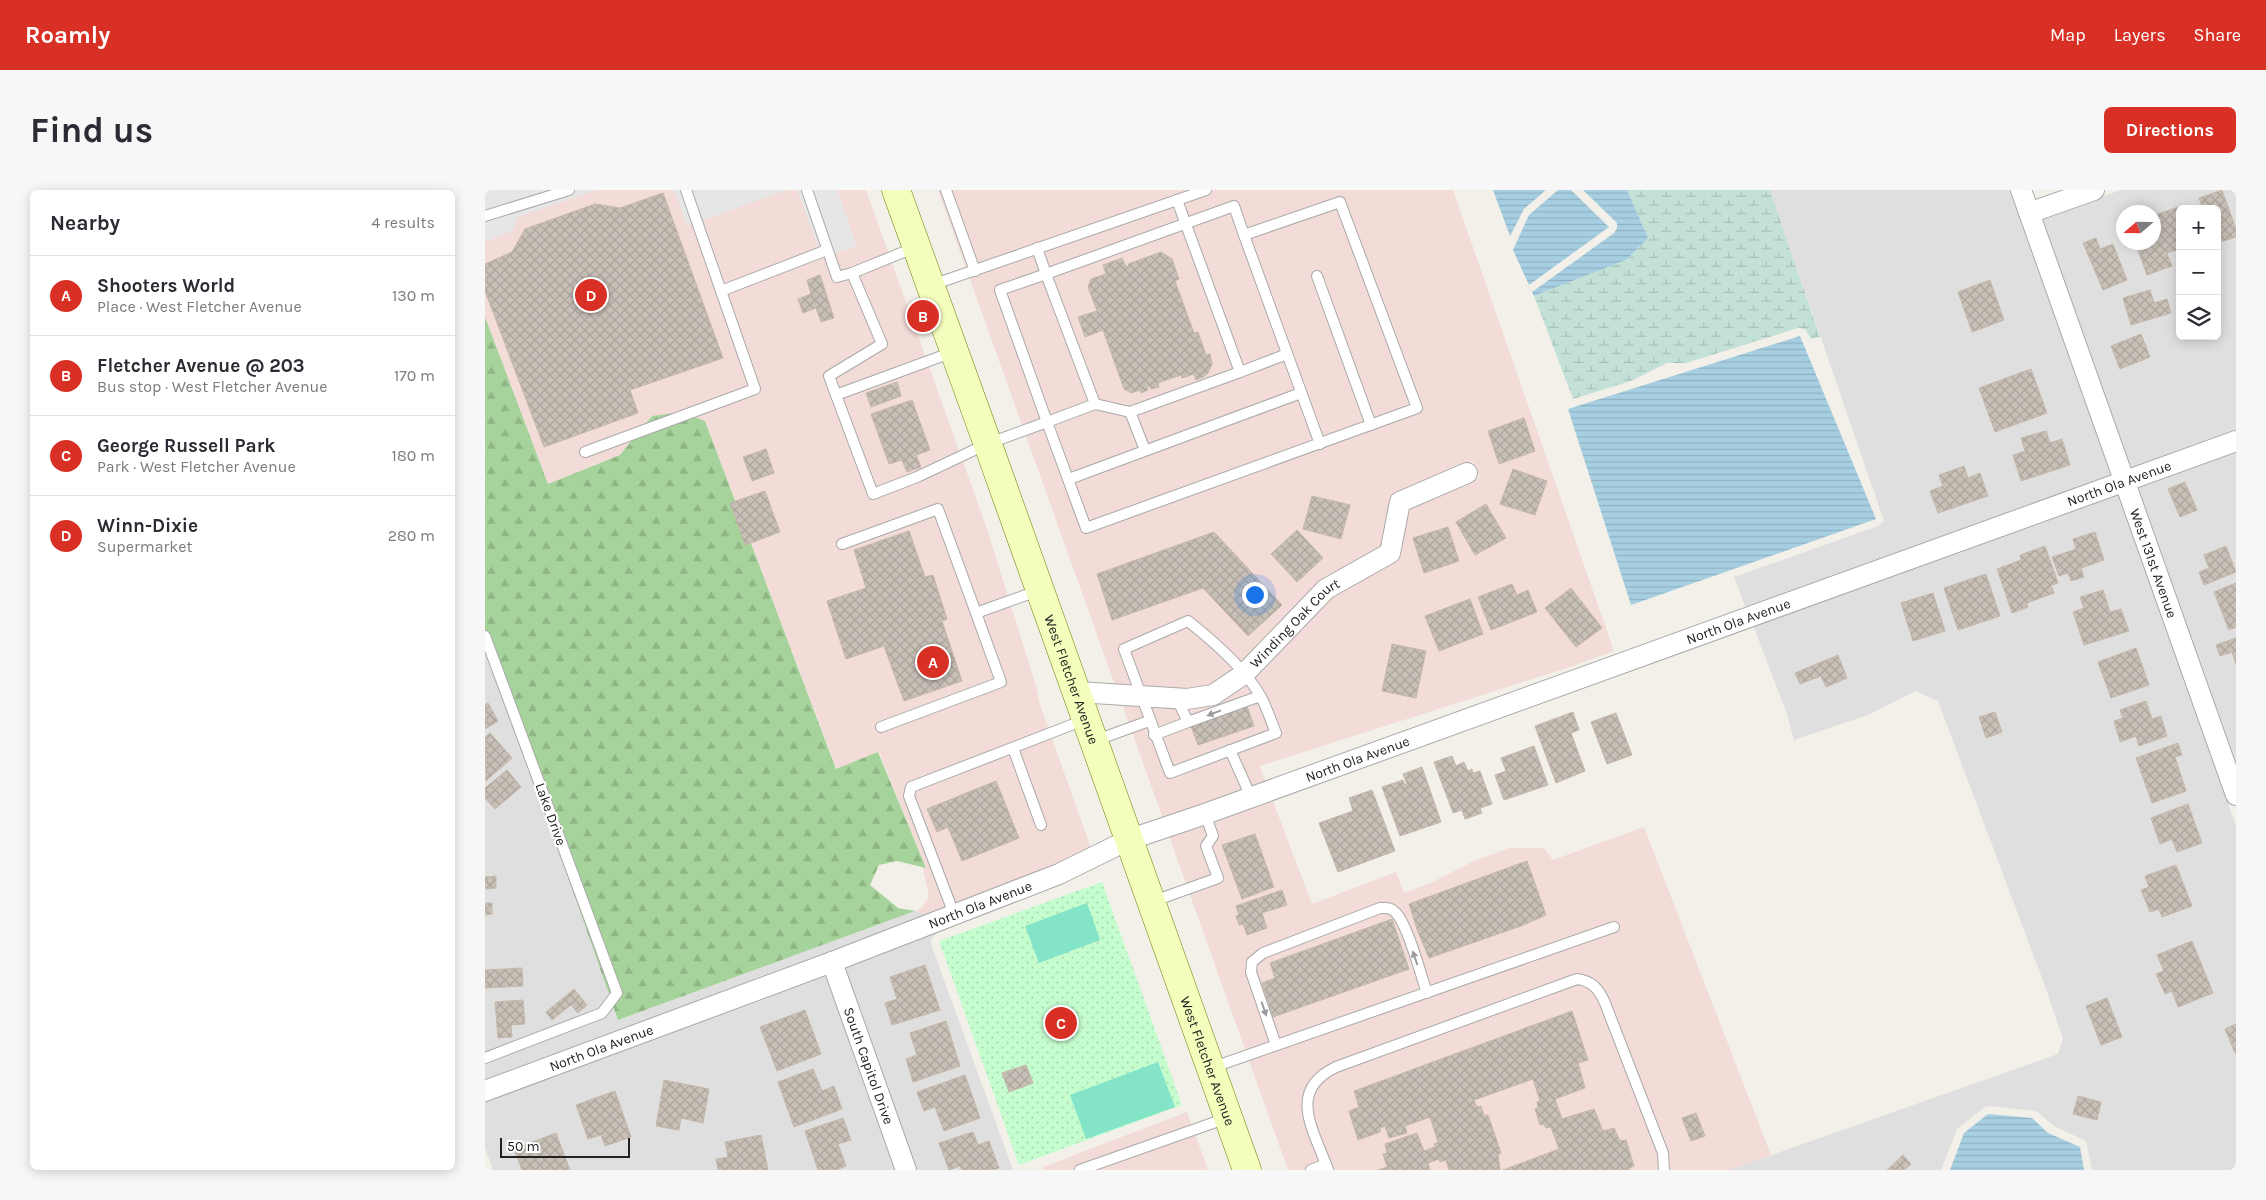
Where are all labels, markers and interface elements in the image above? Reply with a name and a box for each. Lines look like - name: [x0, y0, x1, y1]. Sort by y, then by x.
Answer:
- text: Roamly: [25, 21, 110, 49]
- text: Map: [2050, 24, 2086, 46]
- text: Layers: [2114, 24, 2166, 46]
- text: Share: [2194, 24, 2241, 46]
- button: Directions: [2104, 107, 2236, 153]
- text: Find us: [30, 110, 153, 151]
- north arrow: [2116, 205, 2161, 250]
- map controls: [2176, 205, 2221, 340]
- button: +: [2176, 205, 2221, 250]
- text: Nearby: [50, 211, 120, 235]
- text: 4 results: [371, 213, 435, 232]
- button: −: [2176, 250, 2221, 295]
- text: Shooters World: [97, 275, 235, 297]
- pin: D: [575, 276, 607, 314]
- text: A: [61, 286, 71, 305]
- text: 130 m: [392, 286, 435, 305]
- button: layers: [2176, 295, 2221, 340]
- text: Place · West Fletcher Avenue: [97, 297, 302, 316]
- pin: B: [907, 297, 939, 335]
- text: Fletcher Avenue @ 203: [97, 355, 305, 377]
- text: B: [61, 366, 71, 385]
- text: 170 m: [394, 366, 435, 385]
- text: Bus stop · West Fletcher Avenue: [97, 377, 328, 396]
- text: George Russell Park: [97, 435, 275, 457]
- text: C: [61, 446, 71, 465]
- text: 180 m: [392, 446, 435, 465]
- text: Park · West Fletcher Avenue: [97, 457, 296, 476]
- street label: North Ola Avenue: [2065, 457, 2174, 510]
- street label: West 131st Avenue: [2126, 506, 2180, 620]
- text: Winn-Dixie: [97, 515, 198, 537]
- text: D: [61, 526, 71, 545]
- text: 280 m: [388, 526, 435, 545]
- text: Supermarket: [97, 537, 193, 556]
- street label: Winding Oak Court: [1246, 575, 1343, 672]
- your location: [1242, 582, 1268, 608]
- street label: North Ola Avenue: [1684, 595, 1793, 648]
- street label: West Fletcher Avenue: [1040, 612, 1102, 747]
- pin: A: [917, 643, 949, 681]
- one-way arrow: [1206, 709, 1221, 717]
- street label: North Ola Avenue: [1303, 733, 1412, 786]
- street label: Lake Drive: [531, 781, 570, 848]
- street label: North Ola Avenue: [926, 877, 1034, 933]
- one-way arrow: [1411, 950, 1419, 965]
- street label: West Fletcher Avenue: [1176, 994, 1238, 1128]
- one-way arrow: [1261, 1001, 1268, 1016]
- pin: C: [1045, 1004, 1077, 1042]
- street label: South Capitol Drive: [840, 1005, 897, 1127]
- street label: North Ola Avenue: [547, 1021, 656, 1075]
- scale bar: [500, 1135, 630, 1158]
- text: 50 m: [507, 1138, 540, 1155]

